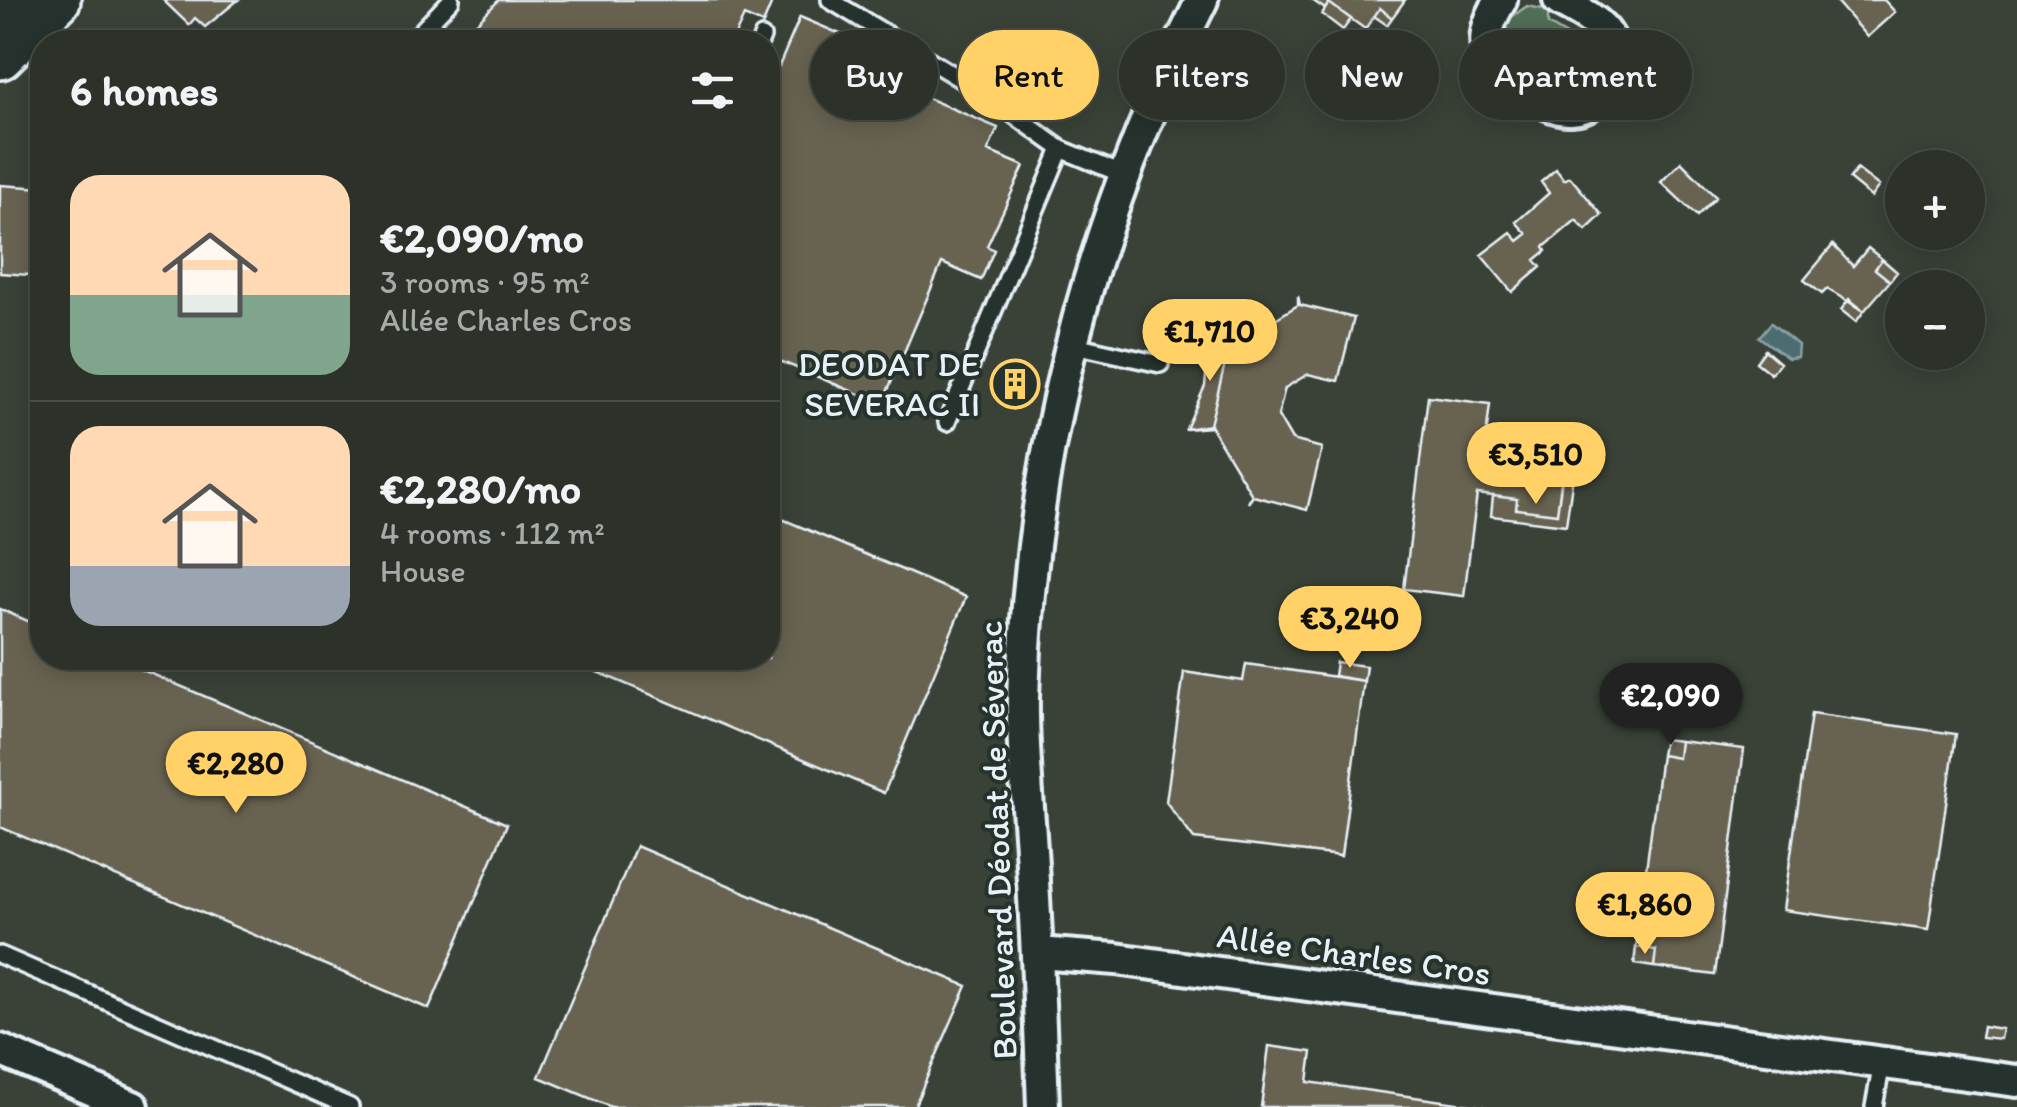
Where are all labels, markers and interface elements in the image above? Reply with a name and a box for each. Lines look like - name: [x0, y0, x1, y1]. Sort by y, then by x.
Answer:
- chip: Buy: [810, 30, 938, 120]
- chip: Rent: [958, 30, 1099, 120]
- chip: Filters: [1119, 30, 1285, 120]
- chip: New: [1305, 30, 1439, 120]
- chip: Apartment: [1459, 30, 1692, 120]
- icon: filters: [685, 63, 740, 118]
- text: 6 homes: [70, 65, 218, 116]
- map controls: [1885, 150, 1985, 370]
- button: +: [1885, 150, 1985, 250]
- text: €2,090/mo: [380, 212, 584, 263]
- icon: home: [150, 215, 270, 335]
- text: 3 rooms · 95 m²: [380, 263, 590, 301]
- button: −: [1885, 270, 1985, 370]
- pin: €1,710: [1129, 299, 1291, 384]
- text: Allée Charles Cros: [380, 301, 632, 339]
- text: €1,710: [1164, 312, 1256, 350]
- place label: DEODAT DE SEVERAC II: [798, 343, 980, 425]
- building icon: DEODAT DE SEVERAC II: [989, 358, 1041, 410]
- pin: €3,510: [1455, 422, 1617, 507]
- text: €3,510: [1489, 435, 1583, 473]
- text: €2,280/mo: [380, 463, 581, 514]
- icon: home: [150, 466, 270, 586]
- text: 4 rooms · 112 m²: [380, 514, 605, 552]
- text: House: [380, 552, 466, 590]
- pin: €3,240: [1269, 586, 1431, 671]
- text: €3,240: [1300, 599, 1400, 637]
- street label: Boulevard Déodat de Séverac: [968, 620, 1026, 1060]
- pin: €2,090: [1590, 663, 1752, 748]
- text: €2,090: [1622, 676, 1720, 714]
- pin: €2,280: [155, 731, 317, 816]
- text: €2,280: [188, 744, 284, 782]
- pin: €1,860: [1564, 872, 1726, 957]
- text: €1,860: [1598, 885, 1692, 923]
- street label: Allée Charles Cros: [1215, 914, 1493, 994]

